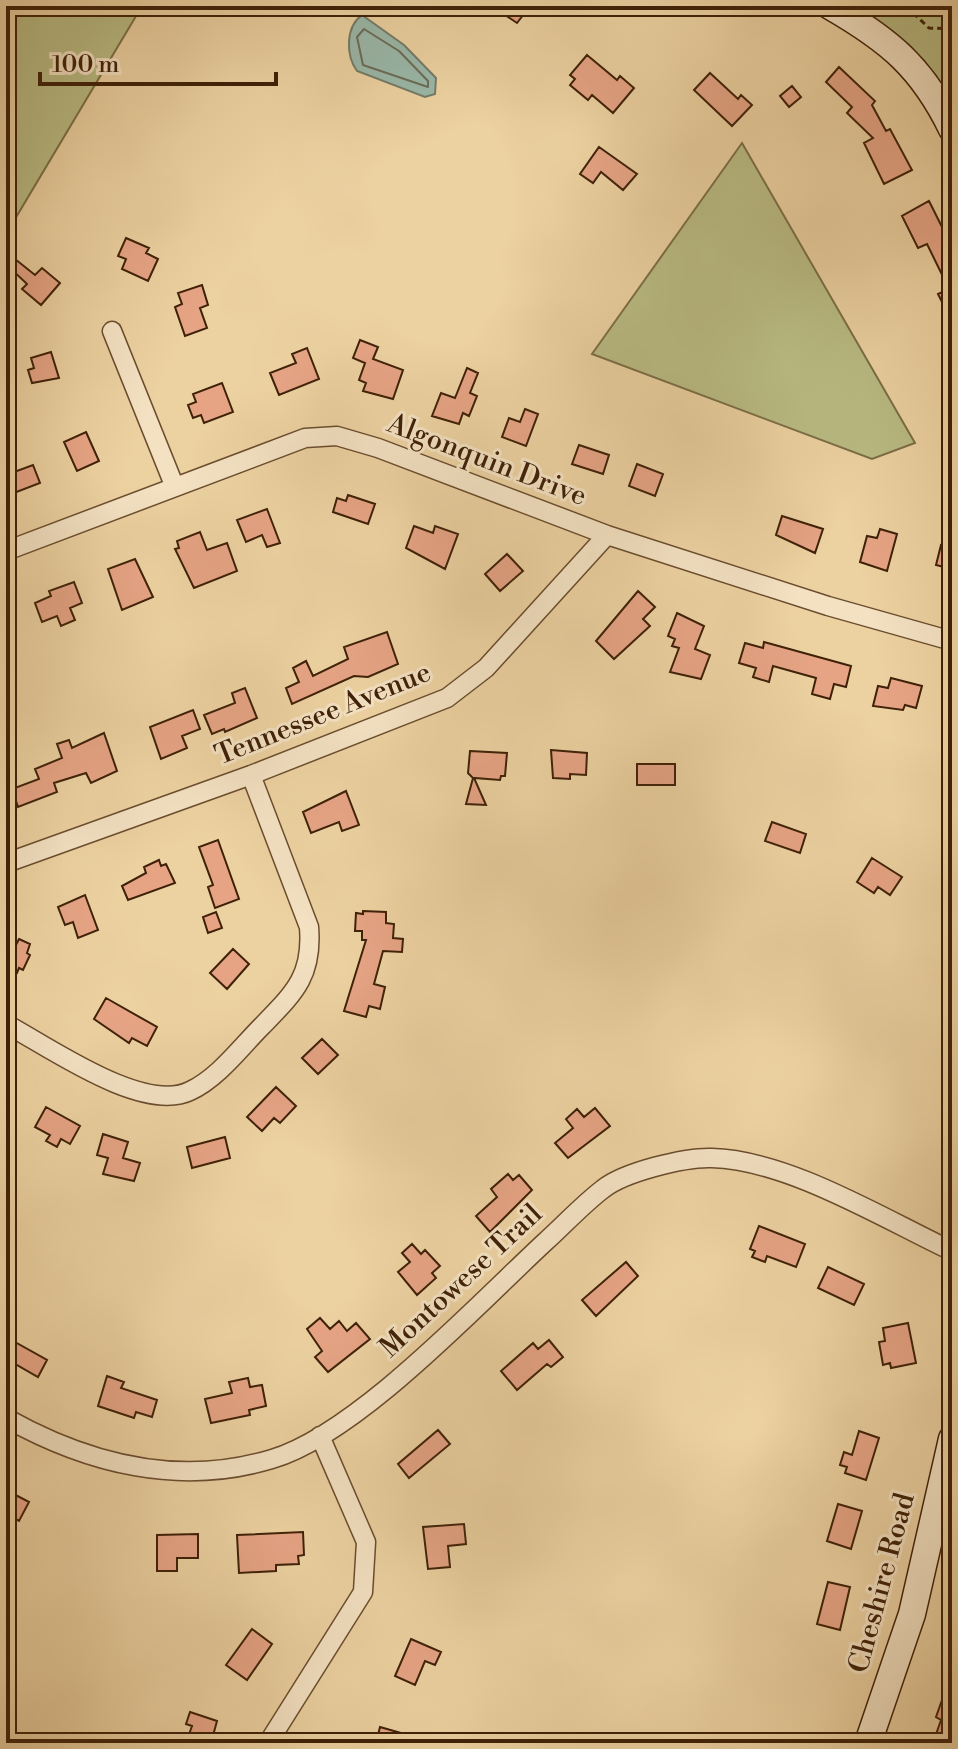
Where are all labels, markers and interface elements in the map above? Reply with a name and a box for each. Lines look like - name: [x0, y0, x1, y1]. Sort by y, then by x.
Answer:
- scale bar: [40, 36, 276, 86]
- text: 100 m: [52, 50, 119, 80]
- street label: Algonquin Drive: [381, 406, 592, 514]
- street label: Tennessee Avenue: [210, 655, 436, 773]
- street label: Montowese Trail: [372, 1197, 550, 1365]
- street label: Cheshire Road: [841, 1489, 923, 1677]

